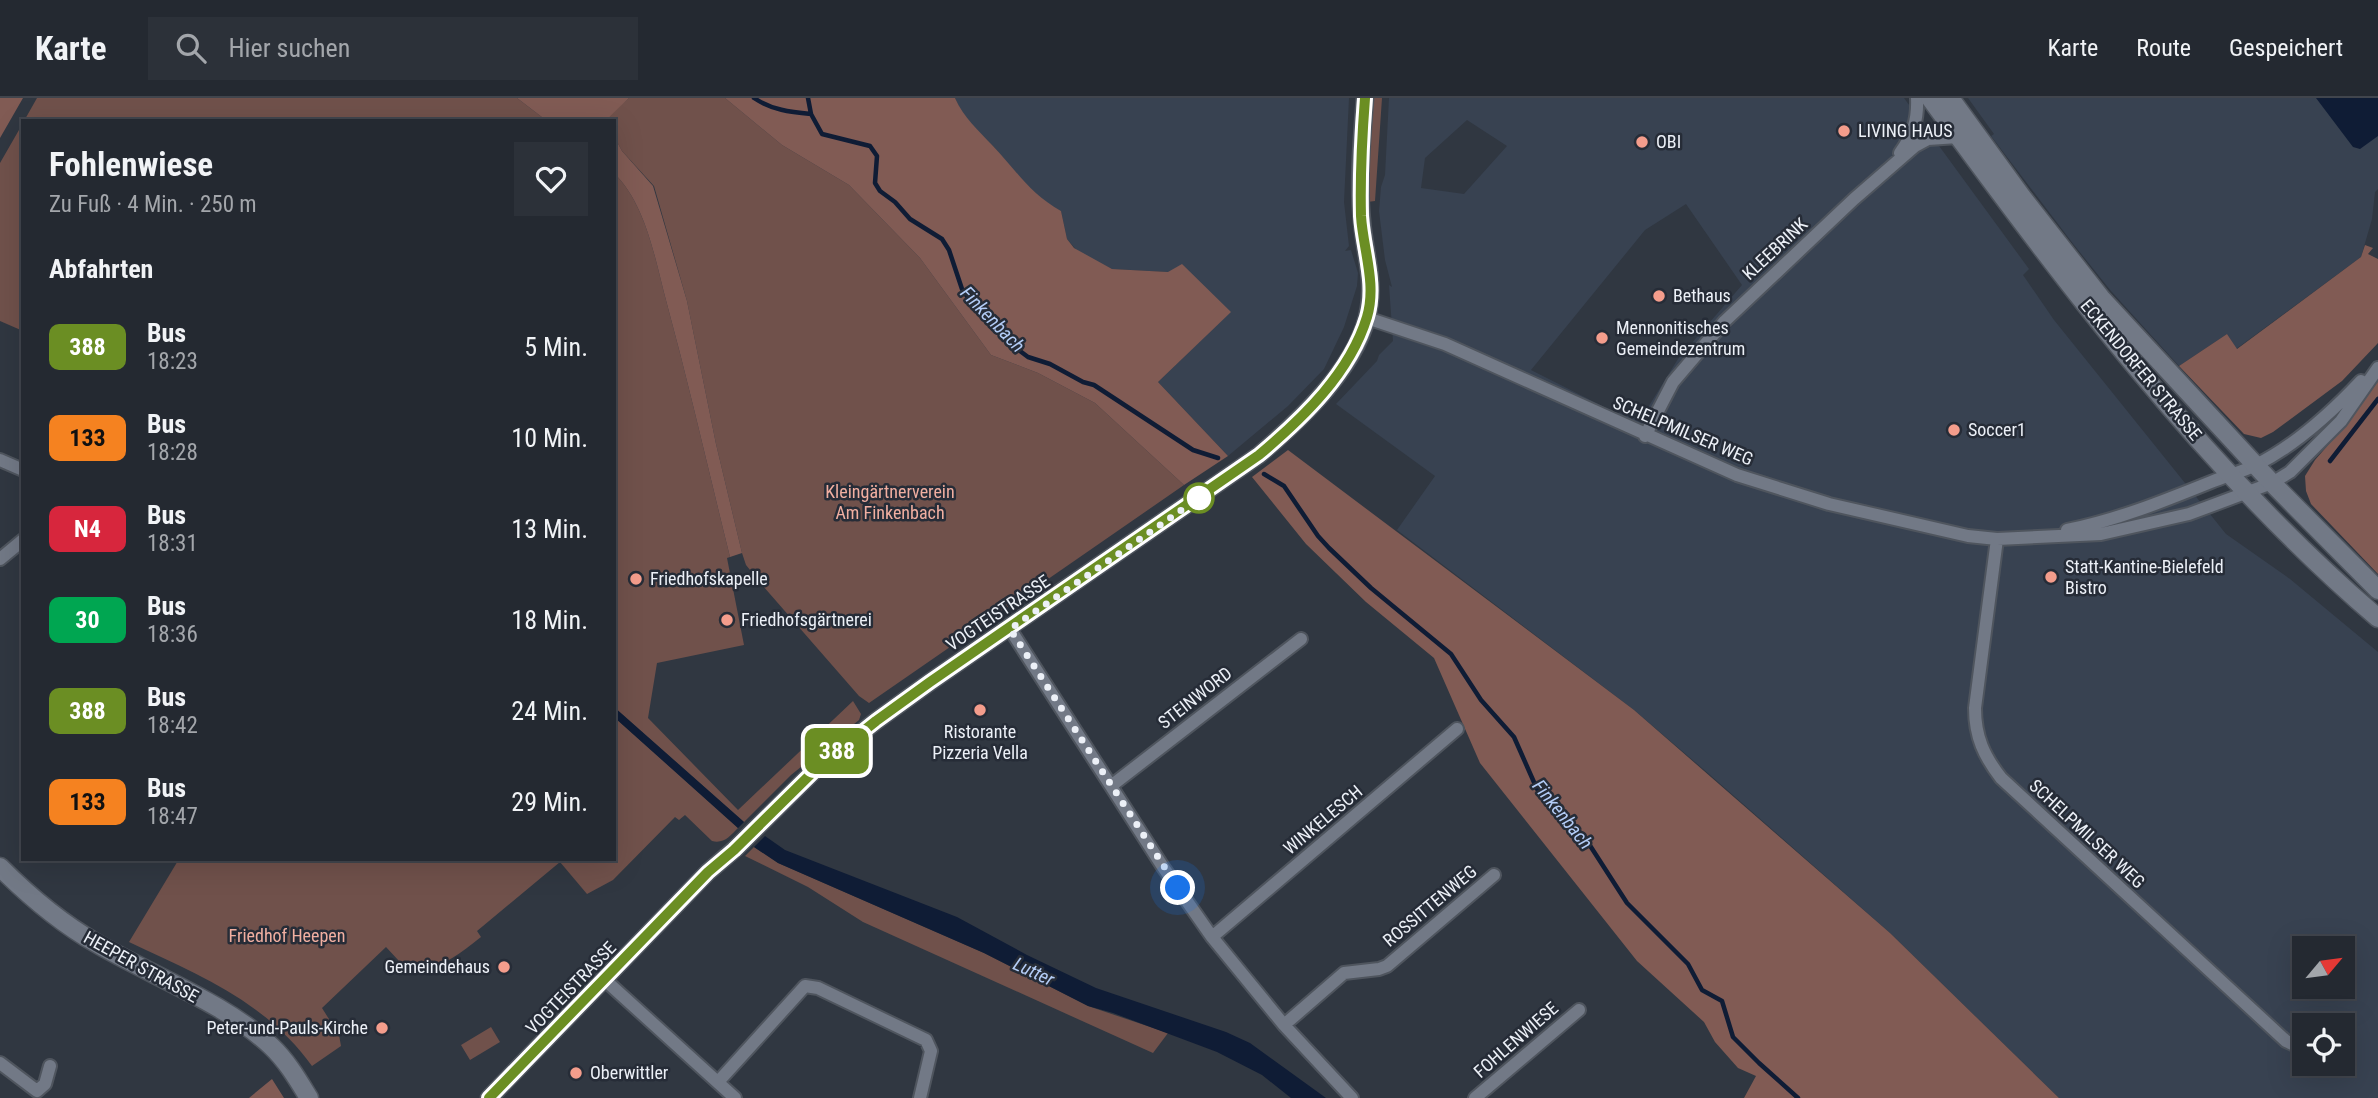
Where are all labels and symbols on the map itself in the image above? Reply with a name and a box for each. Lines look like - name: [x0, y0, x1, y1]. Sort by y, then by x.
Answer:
- place label: LIVING HAUS: [1858, 120, 1953, 141]
- marker: LIVING HAUS: [1836, 123, 1852, 139]
- place label: OBI: [1656, 131, 1681, 152]
- marker: OBI: [1634, 134, 1650, 150]
- street label: KLEEBRINK: [1738, 213, 1812, 284]
- water label: Finkenbach: [956, 281, 1030, 357]
- place label: Bethaus: [1673, 285, 1731, 306]
- marker: Bethaus: [1651, 288, 1667, 304]
- street label: ECKENDORFER STRASSE: [2076, 295, 2206, 444]
- place label: Mennonitisches Gemeindezentrum: [1616, 317, 1745, 359]
- marker: Mennonitisches Gemeindezentrum: [1594, 330, 1610, 346]
- street label: SCHELPMILSER WEG: [1610, 392, 1756, 470]
- place label: Soccer1: [1968, 419, 2026, 440]
- marker: Soccer1: [1946, 422, 1962, 438]
- park label: Kleingärtnerverein Am Finkenbach: [825, 481, 955, 523]
- unlabelled marker: [1184, 483, 1214, 513]
- place label: Statt-Kantine-Bielefeld Bistro: [2065, 556, 2224, 598]
- place label: Friedhofskapelle: [650, 568, 768, 589]
- marker: Statt-Kantine-Bielefeld Bistro: [2043, 569, 2059, 585]
- street label: VOGTEISTRASSE: [942, 570, 1054, 655]
- marker: Friedhofskapelle: [628, 571, 644, 587]
- place label: Friedhofsgärtnerei: [741, 609, 872, 630]
- marker: Friedhofsgärtnerei: [719, 612, 735, 628]
- street label: STEINWORD: [1154, 662, 1236, 733]
- marker: Ristorante Pizzeria Vella: [972, 702, 988, 718]
- place label: Ristorante Pizzeria Vella: [932, 721, 1028, 763]
- line badge: 388: [797, 728, 877, 774]
- water label: Finkenbach: [1528, 775, 1598, 854]
- street label: SCHELPMILSER WEG: [2025, 775, 2149, 893]
- street label: WINKELESCH: [1279, 781, 1366, 859]
- street label: ROSSITTENWEG: [1379, 860, 1481, 951]
- your location: [1160, 870, 1195, 905]
- park label: Friedhof Heepen: [228, 925, 346, 946]
- street label: HEEPER STRASSE: [80, 926, 202, 1007]
- north arrow: [2292, 936, 2356, 999]
- street label: VOGTEISTRASSE: [521, 937, 620, 1038]
- water label: Lutter: [1010, 952, 1058, 991]
- place label: Gemeindehaus: [384, 956, 490, 977]
- marker: Gemeindehaus: [496, 959, 512, 975]
- street label: FOHLENWIESE: [1469, 997, 1562, 1082]
- place label: Peter-und-Pauls-Kirche: [206, 1017, 368, 1038]
- marker: Peter-und-Pauls-Kirche: [374, 1020, 390, 1036]
- place label: Oberwittler: [590, 1062, 669, 1083]
- marker: Oberwittler: [568, 1065, 584, 1081]

